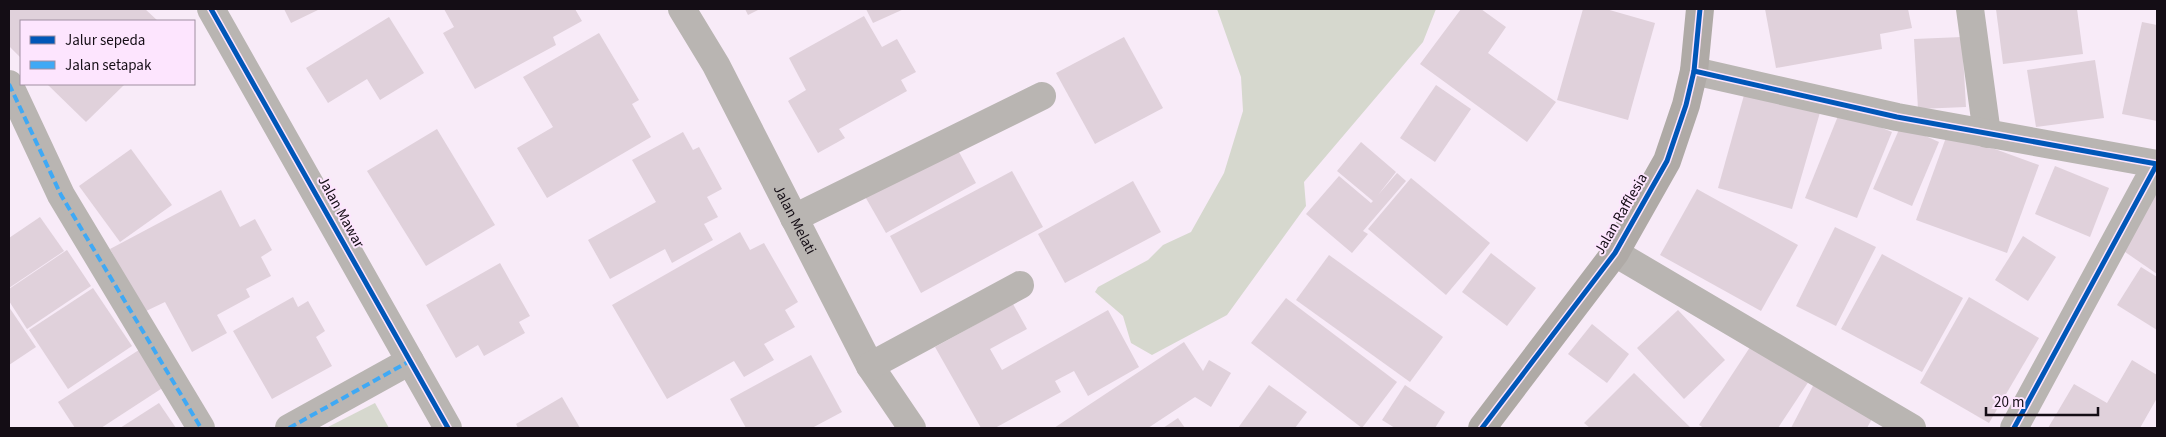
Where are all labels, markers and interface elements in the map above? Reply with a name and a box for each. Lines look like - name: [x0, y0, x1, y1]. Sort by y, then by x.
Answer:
- legend: [20, 20, 195, 85]
- text: Jalur sepeda: [65, 30, 145, 51]
- text: Jalan setapak: [65, 55, 152, 76]
- street label: Jalan Rafflesia: [1589, 169, 1653, 259]
- street label: Jalan Mawar: [313, 172, 370, 252]
- street label: Jalan Melati: [768, 181, 822, 258]
- scale bar: [1986, 384, 2098, 416]
- text: 20 m: [1994, 392, 2024, 413]

